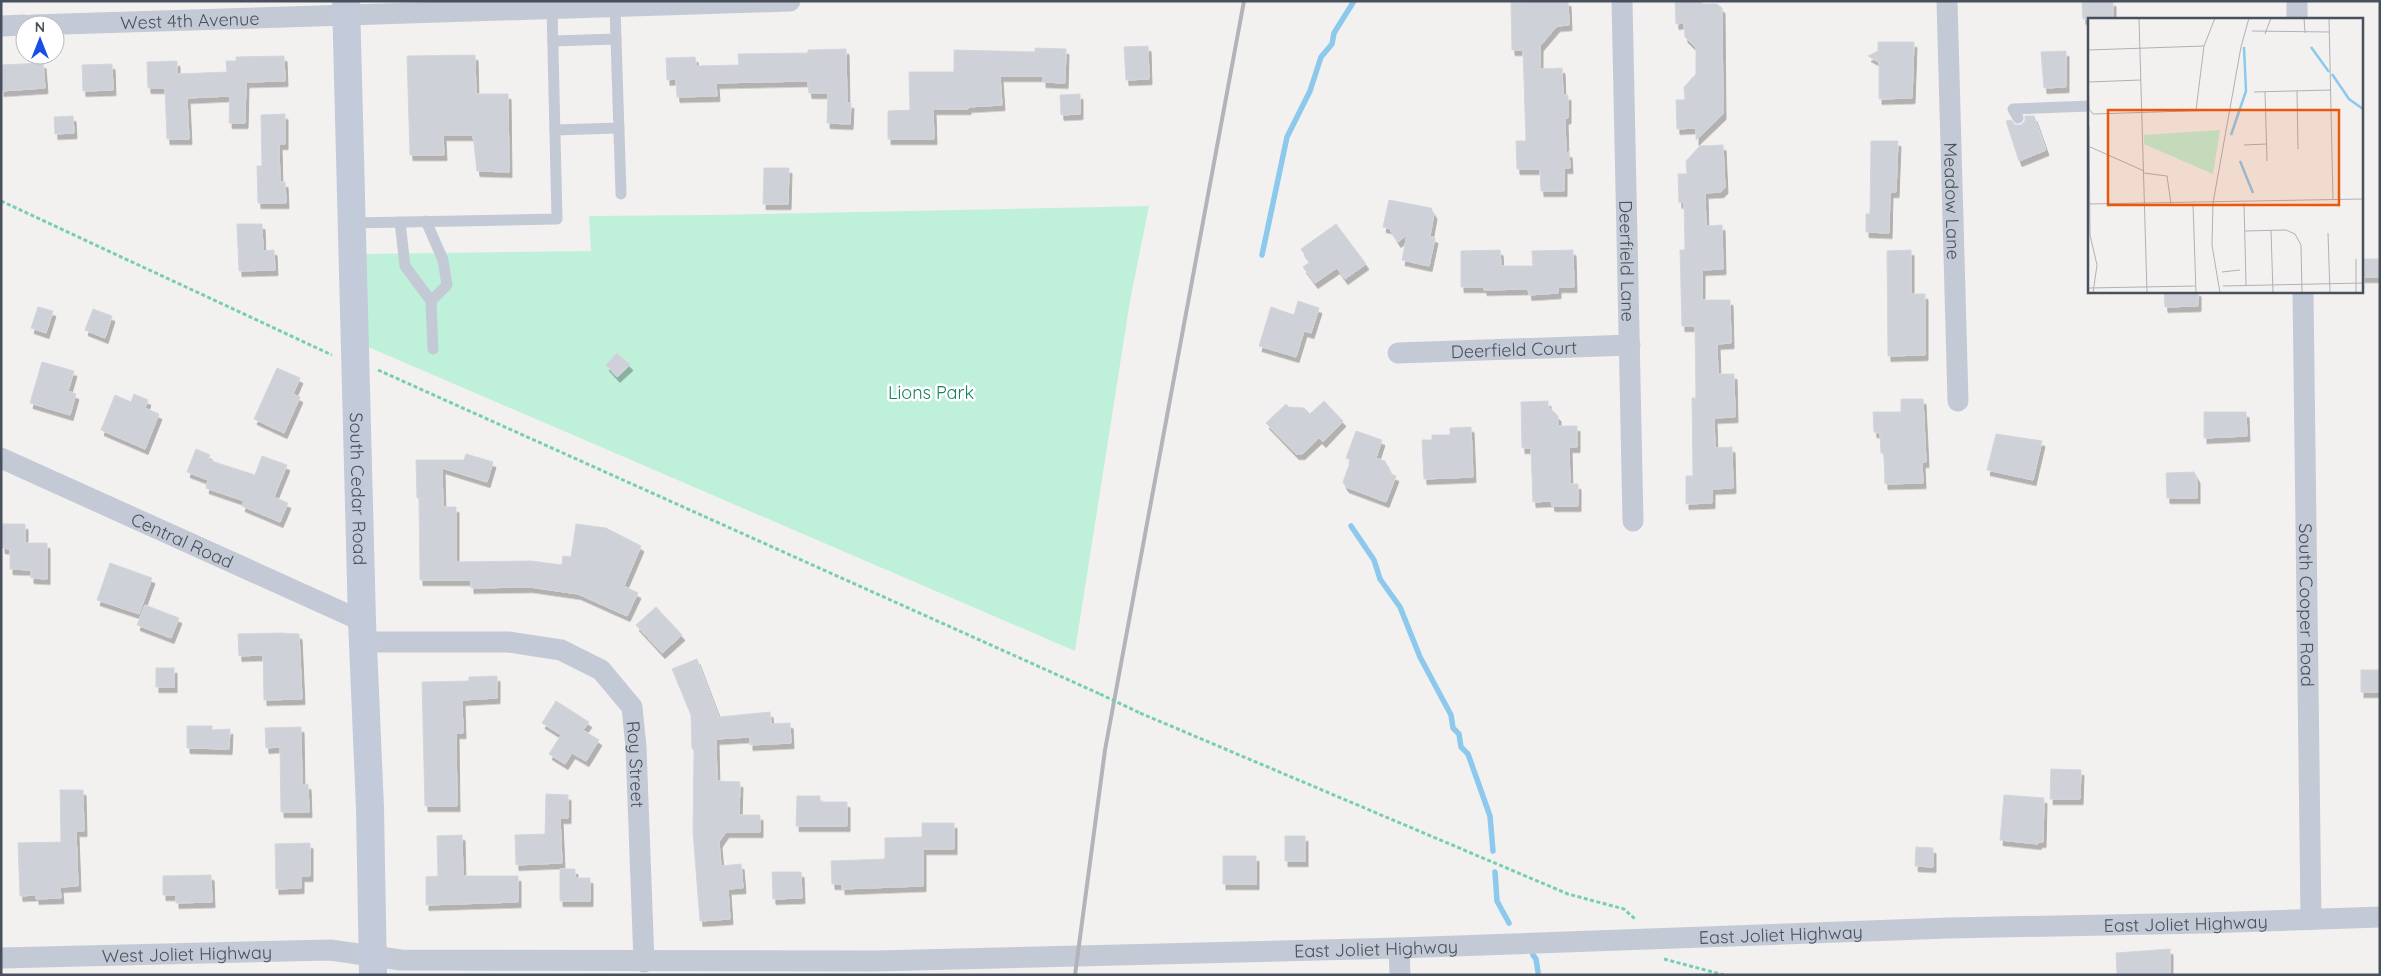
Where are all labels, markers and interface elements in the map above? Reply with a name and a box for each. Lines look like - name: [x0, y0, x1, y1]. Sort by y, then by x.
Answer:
- street label: West 4th Avenue: [120, 6, 260, 34]
- north arrow: [15, 15, 65, 65]
- text: N: [35, 18, 45, 36]
- inset map: [2088, 18, 2364, 292]
- street label: Meadow Lane: [1939, 142, 1966, 260]
- street label: Deerfield Lane: [1615, 200, 1640, 322]
- street label: Deerfield Court: [1450, 335, 1578, 363]
- park label: Lions Park: [888, 381, 974, 404]
- street label: South Cedar Road: [345, 412, 372, 566]
- street label: Central Road: [128, 507, 237, 573]
- street label: South Cooper Road: [2294, 523, 2320, 687]
- street label: Roy Street: [622, 720, 650, 808]
- street label: East Joliet Highway: [2103, 909, 2268, 936]
- street label: East Joliet Highway: [1698, 920, 1863, 949]
- street label: East Joliet Highway: [1294, 934, 1458, 962]
- street label: West Joliet Highway: [102, 940, 272, 967]

